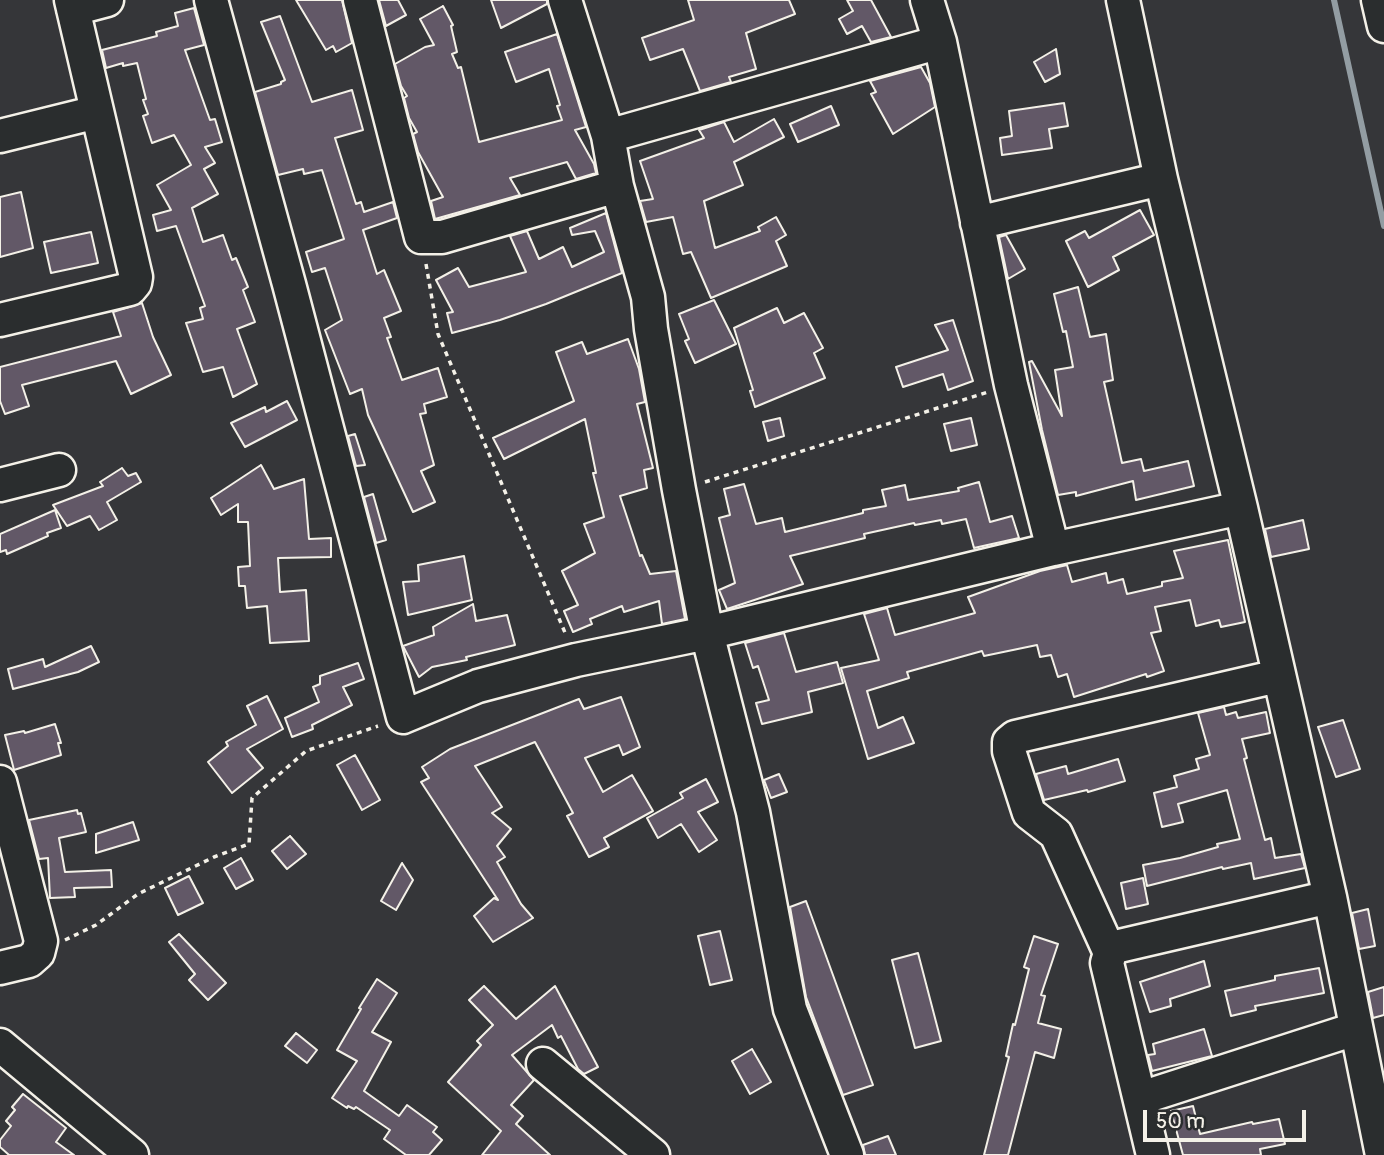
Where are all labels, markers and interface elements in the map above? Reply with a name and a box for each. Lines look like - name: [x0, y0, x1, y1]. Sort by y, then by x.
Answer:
- scale bar: [1146, 1096, 1309, 1140]
- text: 50 m: [1156, 1108, 1205, 1135]

